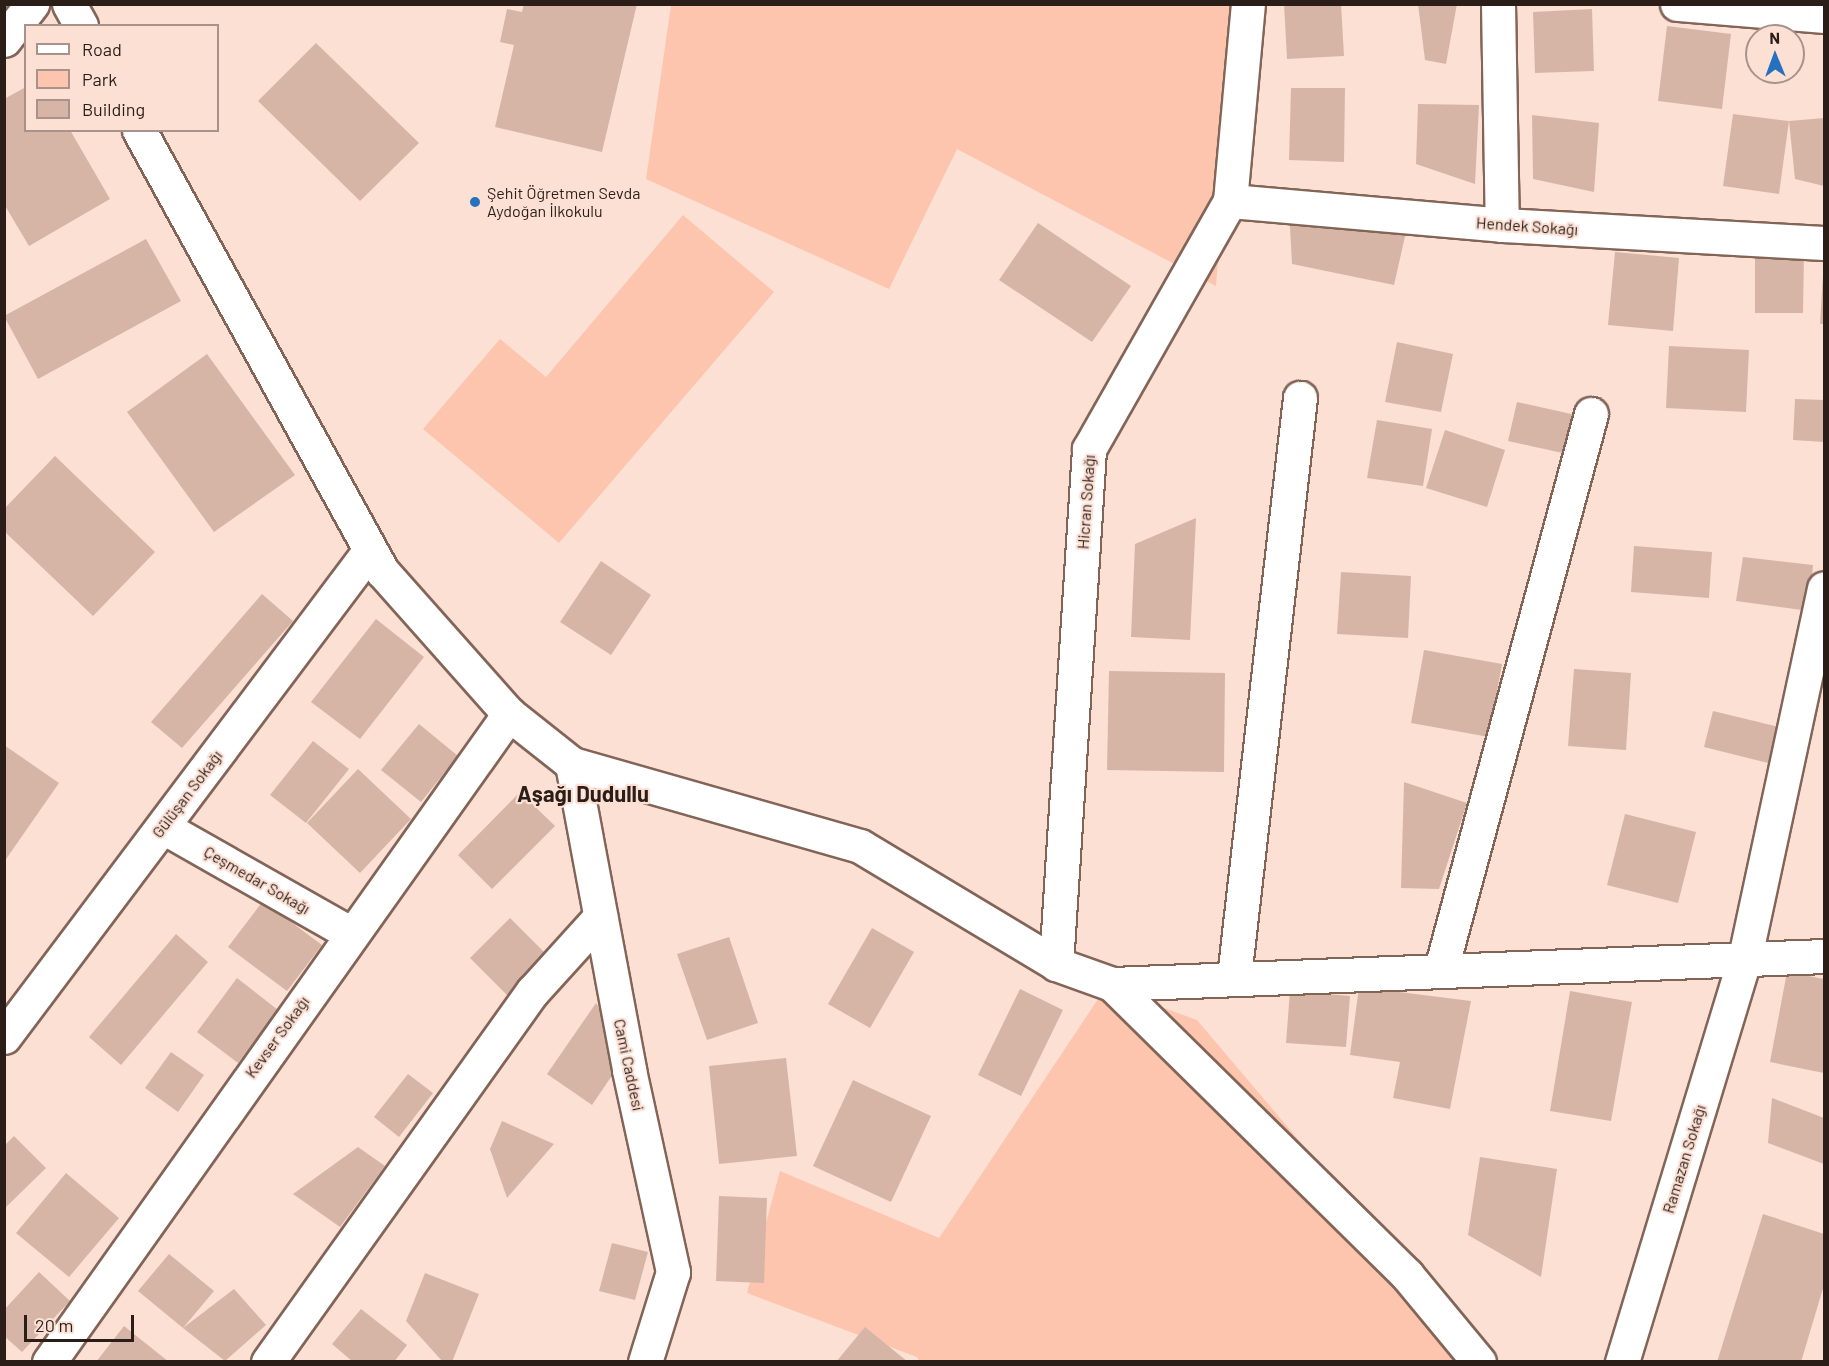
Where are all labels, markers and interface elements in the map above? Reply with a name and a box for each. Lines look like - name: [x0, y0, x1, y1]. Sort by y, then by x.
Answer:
- legend: [24, 24, 219, 132]
- north arrow: [1745, 24, 1805, 84]
- text: N: [1769, 28, 1780, 47]
- text: Road: [82, 38, 122, 60]
- text: Park: [82, 68, 117, 90]
- text: Building: [82, 98, 145, 120]
- place label: Şehit Öğretmen Sevda Aydoğan İlkokulu: [487, 183, 640, 221]
- marker: Şehit Öğretmen Sevda Aydoğan İlkokulu: [468, 195, 482, 209]
- street label: Hendek Sokağı: [1475, 213, 1579, 239]
- street label: Hicran Sokağı: [1073, 454, 1099, 550]
- street label: Gülüşan Sokağı: [148, 746, 226, 842]
- district label: Aşağı Dudullu: [517, 781, 649, 807]
- street label: Çeşmedar Sokağı: [200, 842, 314, 918]
- street label: Kevser Sokağı: [241, 992, 313, 1082]
- street label: Cami Caddesi: [610, 1017, 648, 1113]
- street label: Ramazan Sokağı: [1658, 1102, 1710, 1216]
- scale bar: [27, 1303, 136, 1341]
- text: 20 m: [35, 1314, 73, 1336]

